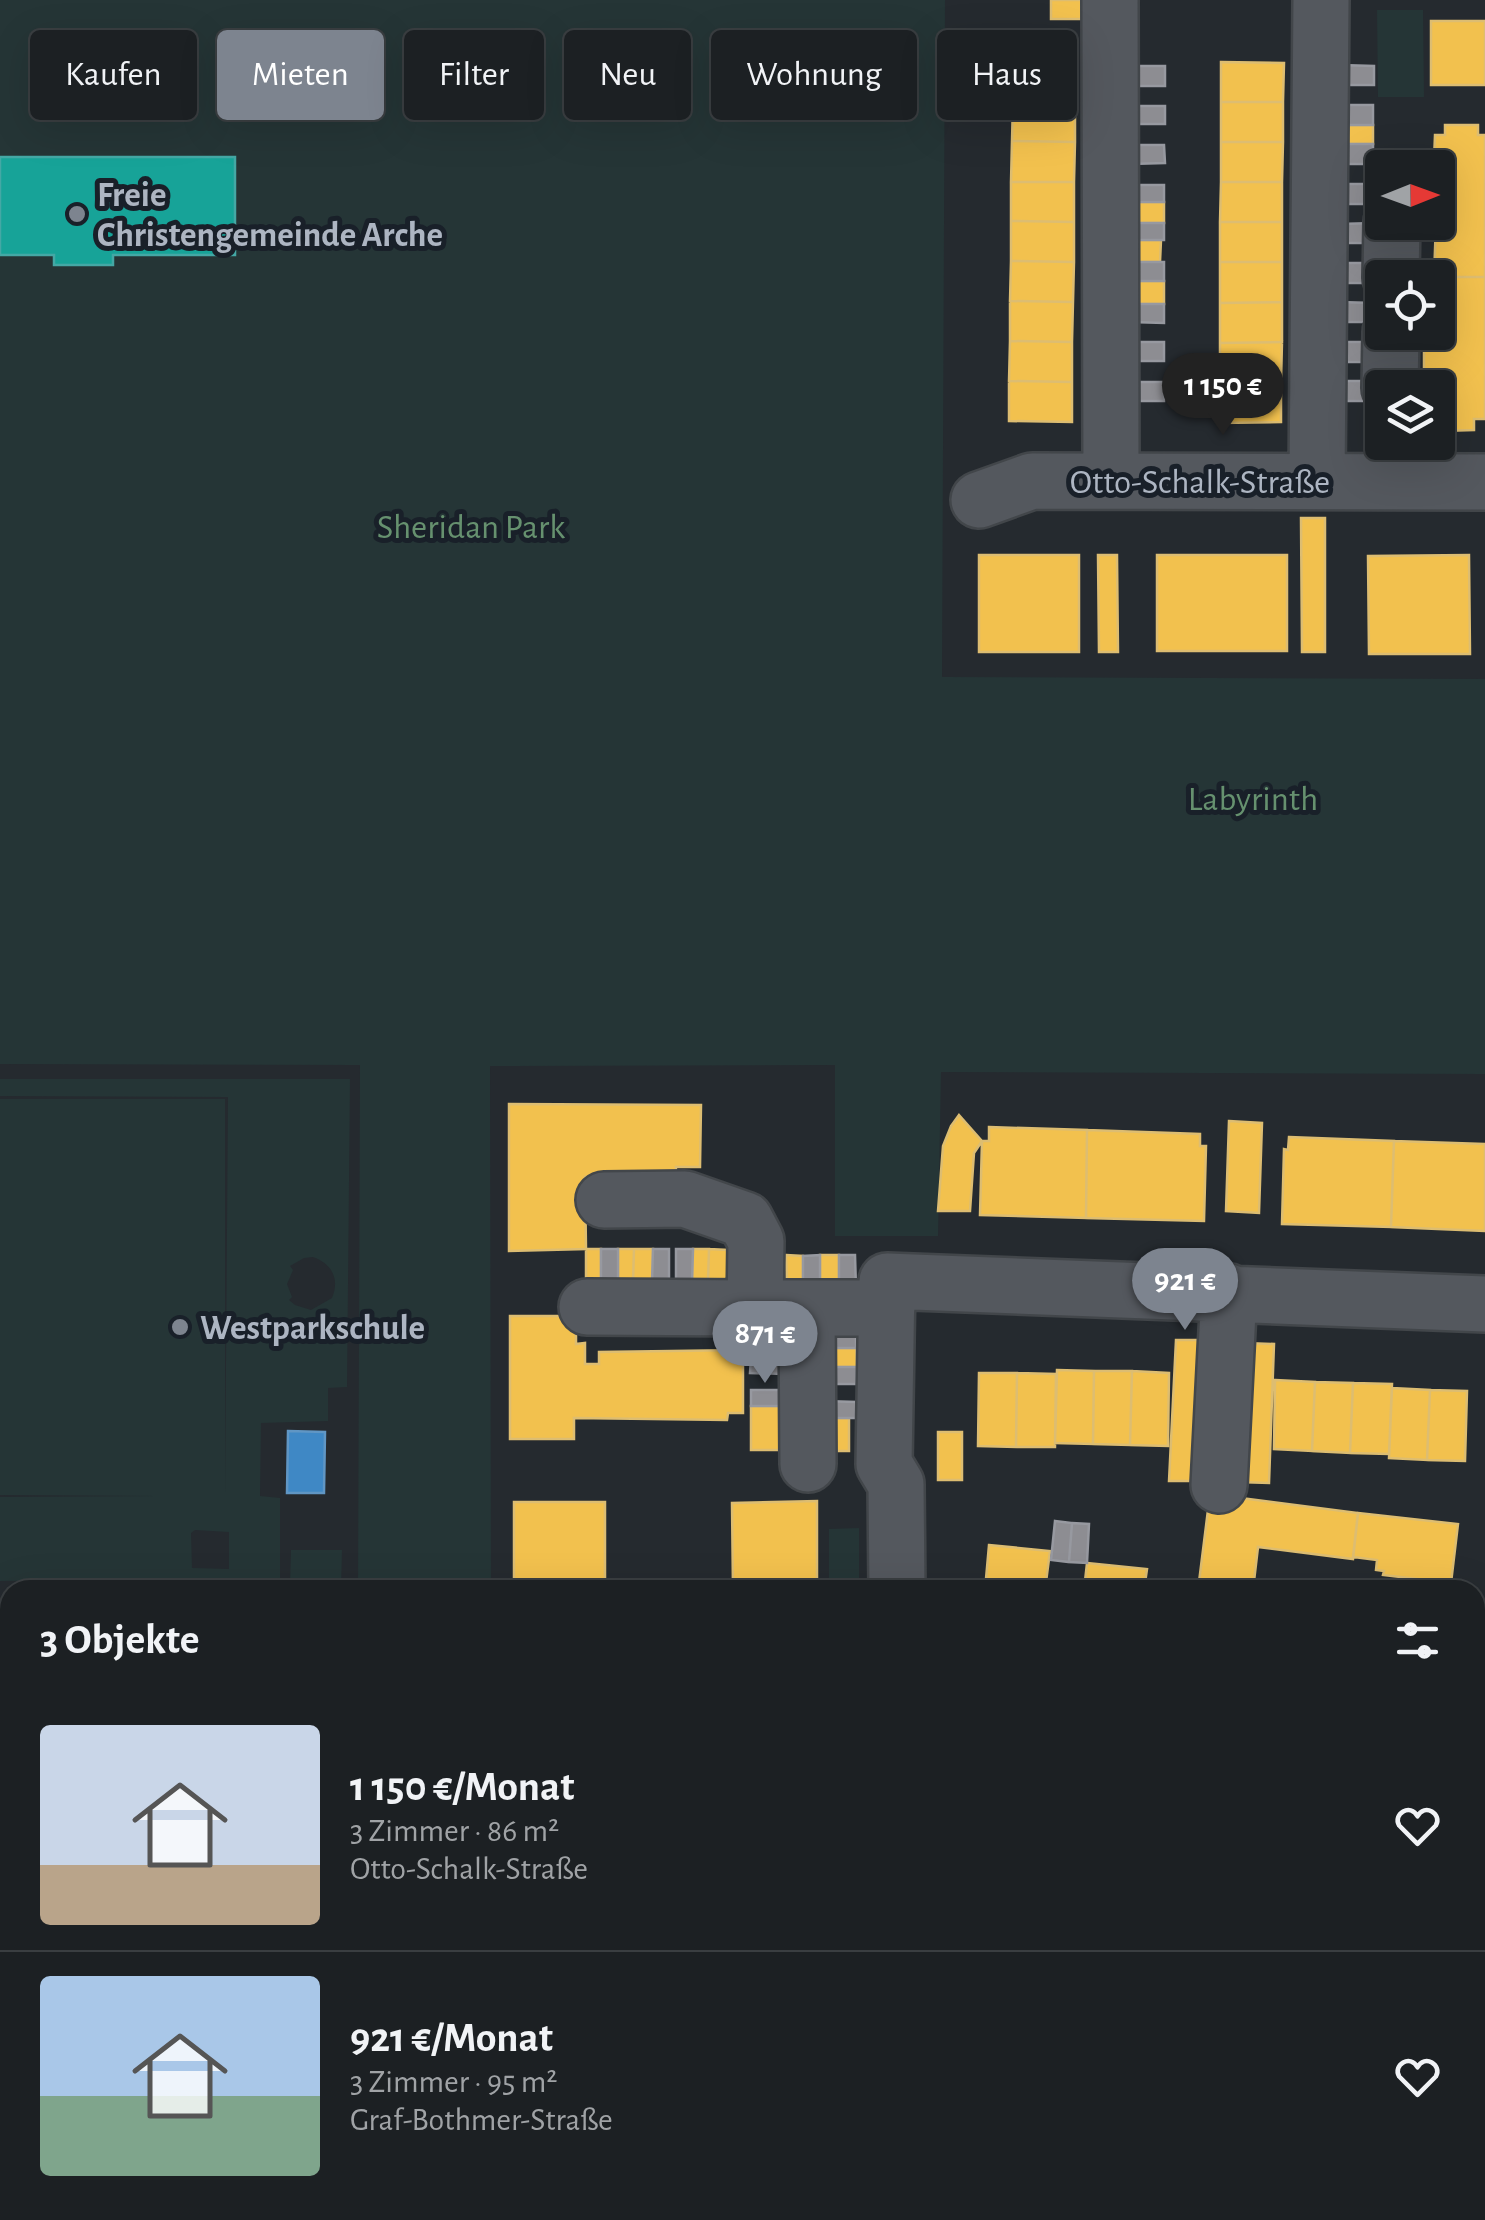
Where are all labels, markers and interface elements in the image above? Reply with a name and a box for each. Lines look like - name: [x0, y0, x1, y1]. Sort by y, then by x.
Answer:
- chip: Kaufen: [30, 30, 197, 120]
- chip: Mieten: [217, 30, 384, 120]
- chip: Filter: [404, 30, 544, 120]
- chip: Neu: [564, 30, 691, 120]
- chip: Wohnung: [711, 30, 917, 120]
- chip: Haus: [937, 30, 1077, 120]
- north arrow: [1365, 150, 1455, 240]
- map controls: [1365, 150, 1455, 460]
- place label: Freie Christengemeinde Arche: [97, 178, 443, 253]
- marker: Freie Christengemeinde Arche: [66, 203, 88, 225]
- button: locate: [1365, 260, 1455, 350]
- pin: 1 150 €: [1131, 353, 1315, 438]
- text: 1 150 €: [1184, 369, 1262, 401]
- button: layers: [1365, 370, 1455, 460]
- street label: Otto-Schalk-Straße: [1070, 465, 1330, 500]
- park label: Sheridan Park: [377, 510, 565, 545]
- park label: Labyrinth: [1188, 782, 1318, 817]
- pin: 921 €: [1115, 1248, 1255, 1333]
- text: 921 €: [1154, 1264, 1216, 1296]
- pin: 871 €: [695, 1301, 835, 1386]
- place label: Westparkschule: [200, 1311, 425, 1346]
- marker: Westparkschule: [169, 1316, 191, 1338]
- text: 871 €: [735, 1317, 795, 1349]
- icon: filters: [1390, 1613, 1445, 1668]
- text: 3 Objekte: [40, 1619, 200, 1661]
- icon: home: [120, 1765, 240, 1885]
- text: 1 150 €/Monat: [350, 1766, 574, 1808]
- icon: heart: [1390, 1798, 1445, 1853]
- text: 3 Zimmer · 86 m²: [350, 1815, 559, 1847]
- text: Otto-Schalk-Straße: [350, 1853, 588, 1885]
- icon: home: [120, 2016, 240, 2136]
- text: 921 €/Monat: [350, 2017, 553, 2059]
- icon: heart: [1390, 2049, 1445, 2104]
- text: 3 Zimmer · 95 m²: [350, 2066, 557, 2098]
- text: Graf-Bothmer-Straße: [350, 2104, 613, 2136]

